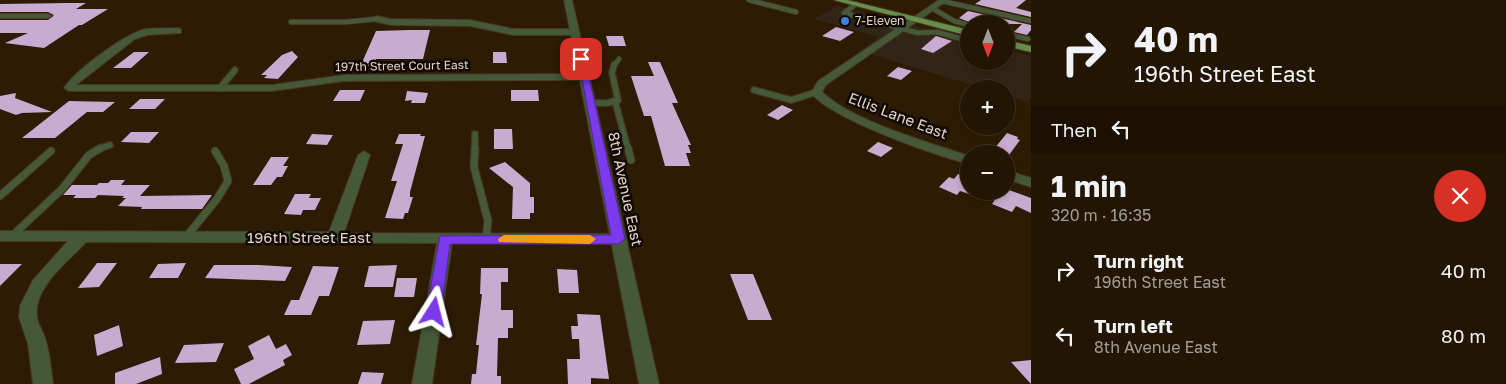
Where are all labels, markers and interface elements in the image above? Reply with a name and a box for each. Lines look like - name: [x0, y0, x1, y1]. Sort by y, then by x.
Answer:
- place label: 7-Eleven: [855, 13, 905, 28]
- marker: 7-Eleven: [839, 15, 851, 27]
- north arrow: [960, 15, 1015, 70]
- map controls: [960, 15, 1015, 200]
- text: 40 m: [1134, 18, 1218, 60]
- icon: right: [1051, 20, 1116, 85]
- pin: [560, 38, 602, 80]
- icon: arrive: [567, 45, 595, 73]
- street label: 197th Street Court East: [335, 57, 469, 74]
- text: 196th Street East: [1134, 60, 1316, 87]
- button: +: [960, 80, 1015, 135]
- street label: Ellis Lane East: [846, 88, 950, 142]
- icon: left: [1107, 115, 1135, 143]
- text: Then: [1051, 118, 1097, 141]
- street label: 8th Avenue East: [605, 130, 647, 248]
- button: −: [960, 145, 1015, 200]
- text: 1 min: [1051, 168, 1127, 204]
- button: close: [1434, 170, 1486, 222]
- text: 320 m · 16:35: [1051, 205, 1151, 225]
- street label: 196th Street East: [247, 228, 371, 246]
- text: Turn right: [1094, 249, 1184, 272]
- icon: right: [1051, 257, 1079, 285]
- text: 40 m: [1441, 259, 1486, 282]
- text: 196th Street East: [1094, 272, 1226, 292]
- position arrow: [407, 285, 459, 337]
- text: Turn left: [1094, 314, 1173, 337]
- icon: left: [1051, 322, 1079, 350]
- text: 80 m: [1441, 324, 1486, 347]
- text: 8th Avenue East: [1094, 337, 1218, 357]

